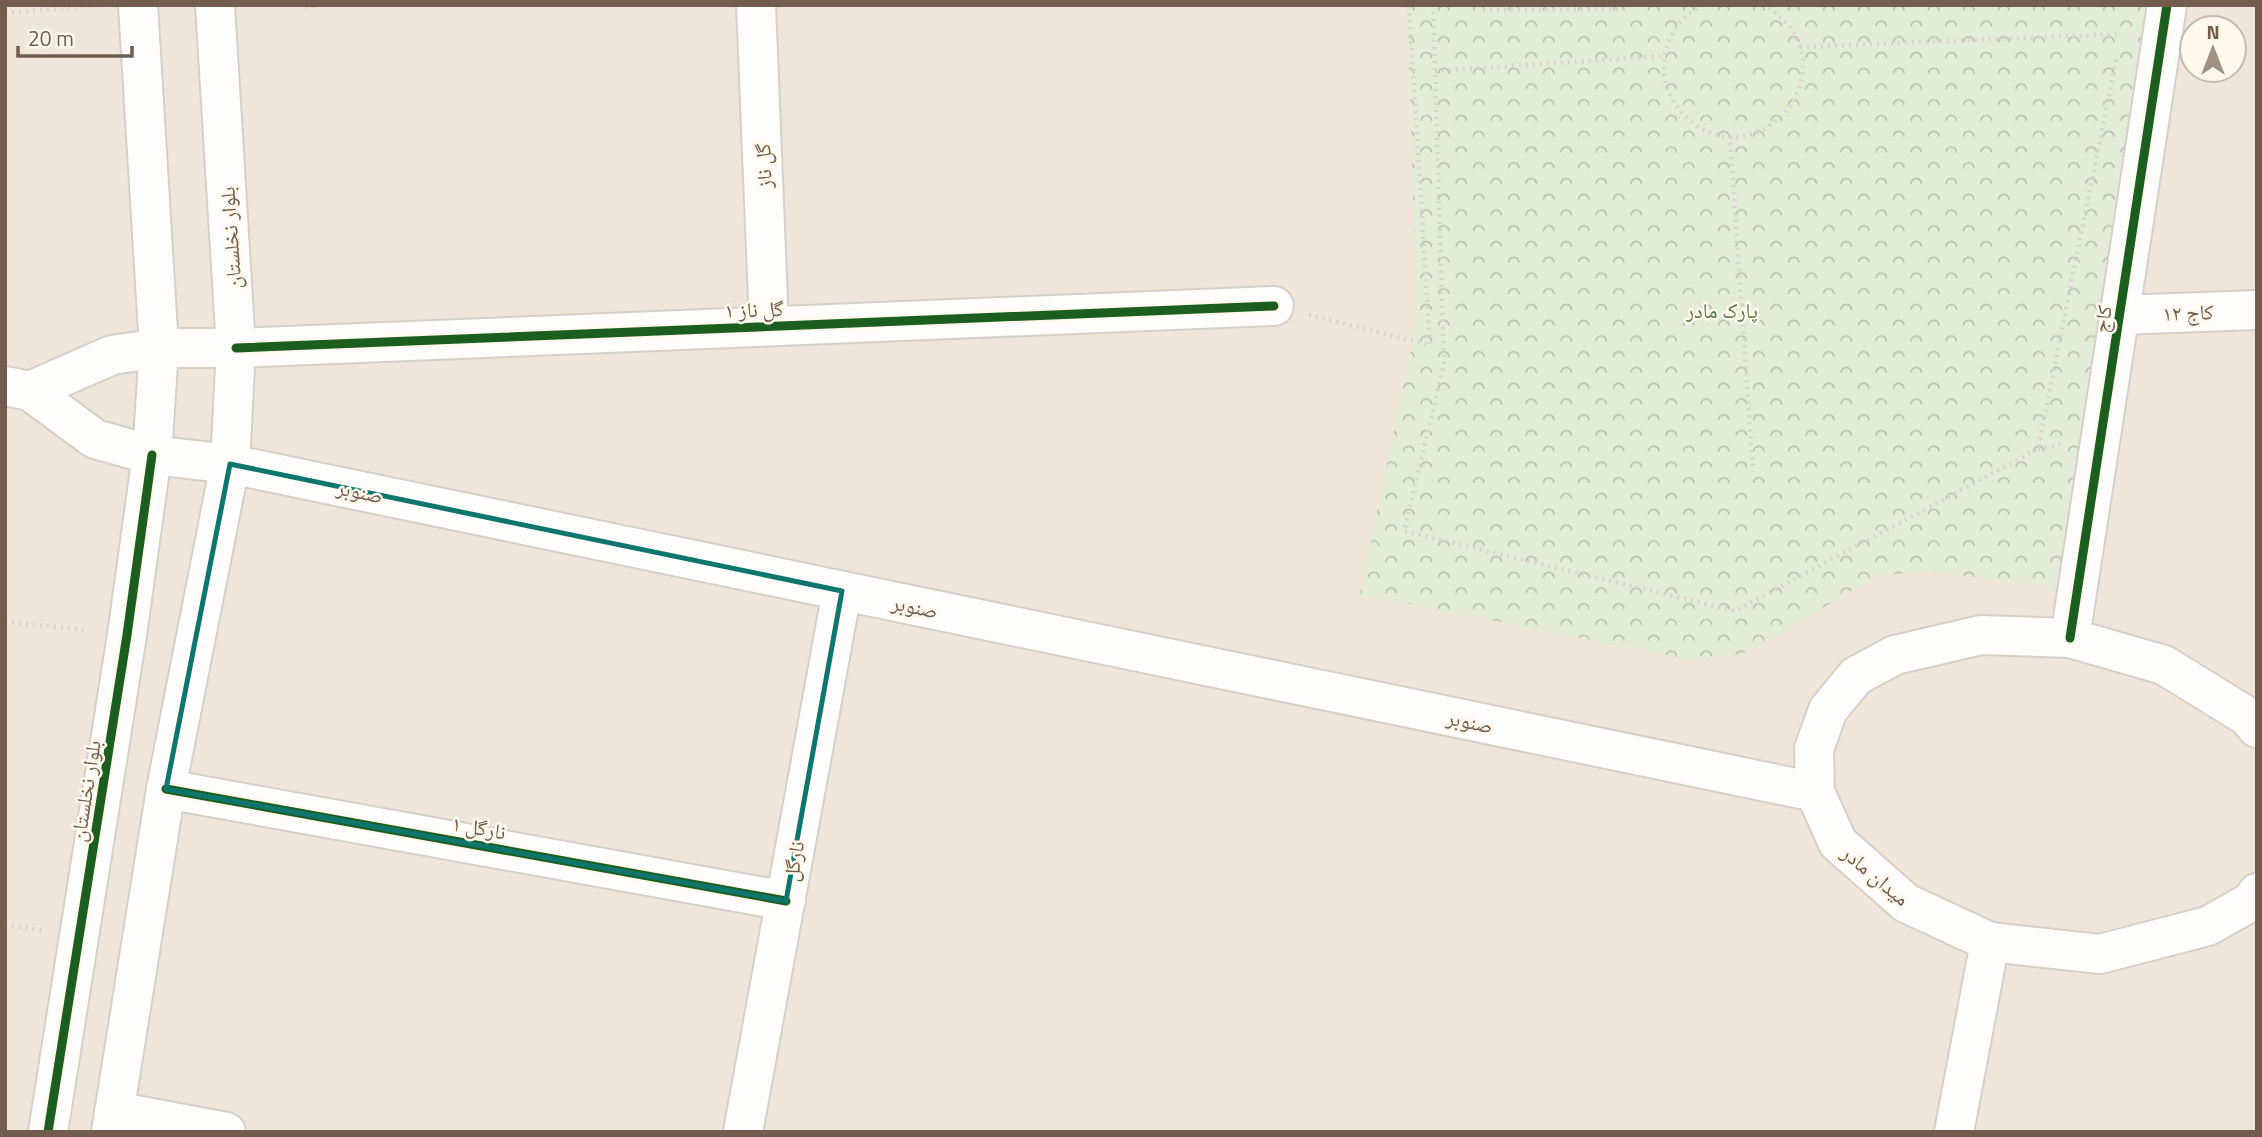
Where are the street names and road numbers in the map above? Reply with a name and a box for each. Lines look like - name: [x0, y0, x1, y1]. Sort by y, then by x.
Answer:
- street label: گل ناز: [746, 143, 780, 190]
- street label: بلوار نخلستان: [210, 186, 250, 290]
- street label: گل ناز ۱: [724, 292, 784, 326]
- street label: کاج ۱۲: [2162, 295, 2214, 329]
- street label: کاج: [2084, 303, 2120, 335]
- street label: صنوبر: [333, 470, 386, 512]
- street label: صنوبر: [888, 585, 941, 627]
- street label: صنوبر: [1443, 700, 1496, 742]
- street label: بلوار نخلستان: [61, 738, 109, 844]
- street label: نارگل ۱: [449, 807, 509, 847]
- street label: میدان مادر: [1834, 836, 1917, 913]
- street label: نارگل: [774, 838, 812, 884]

